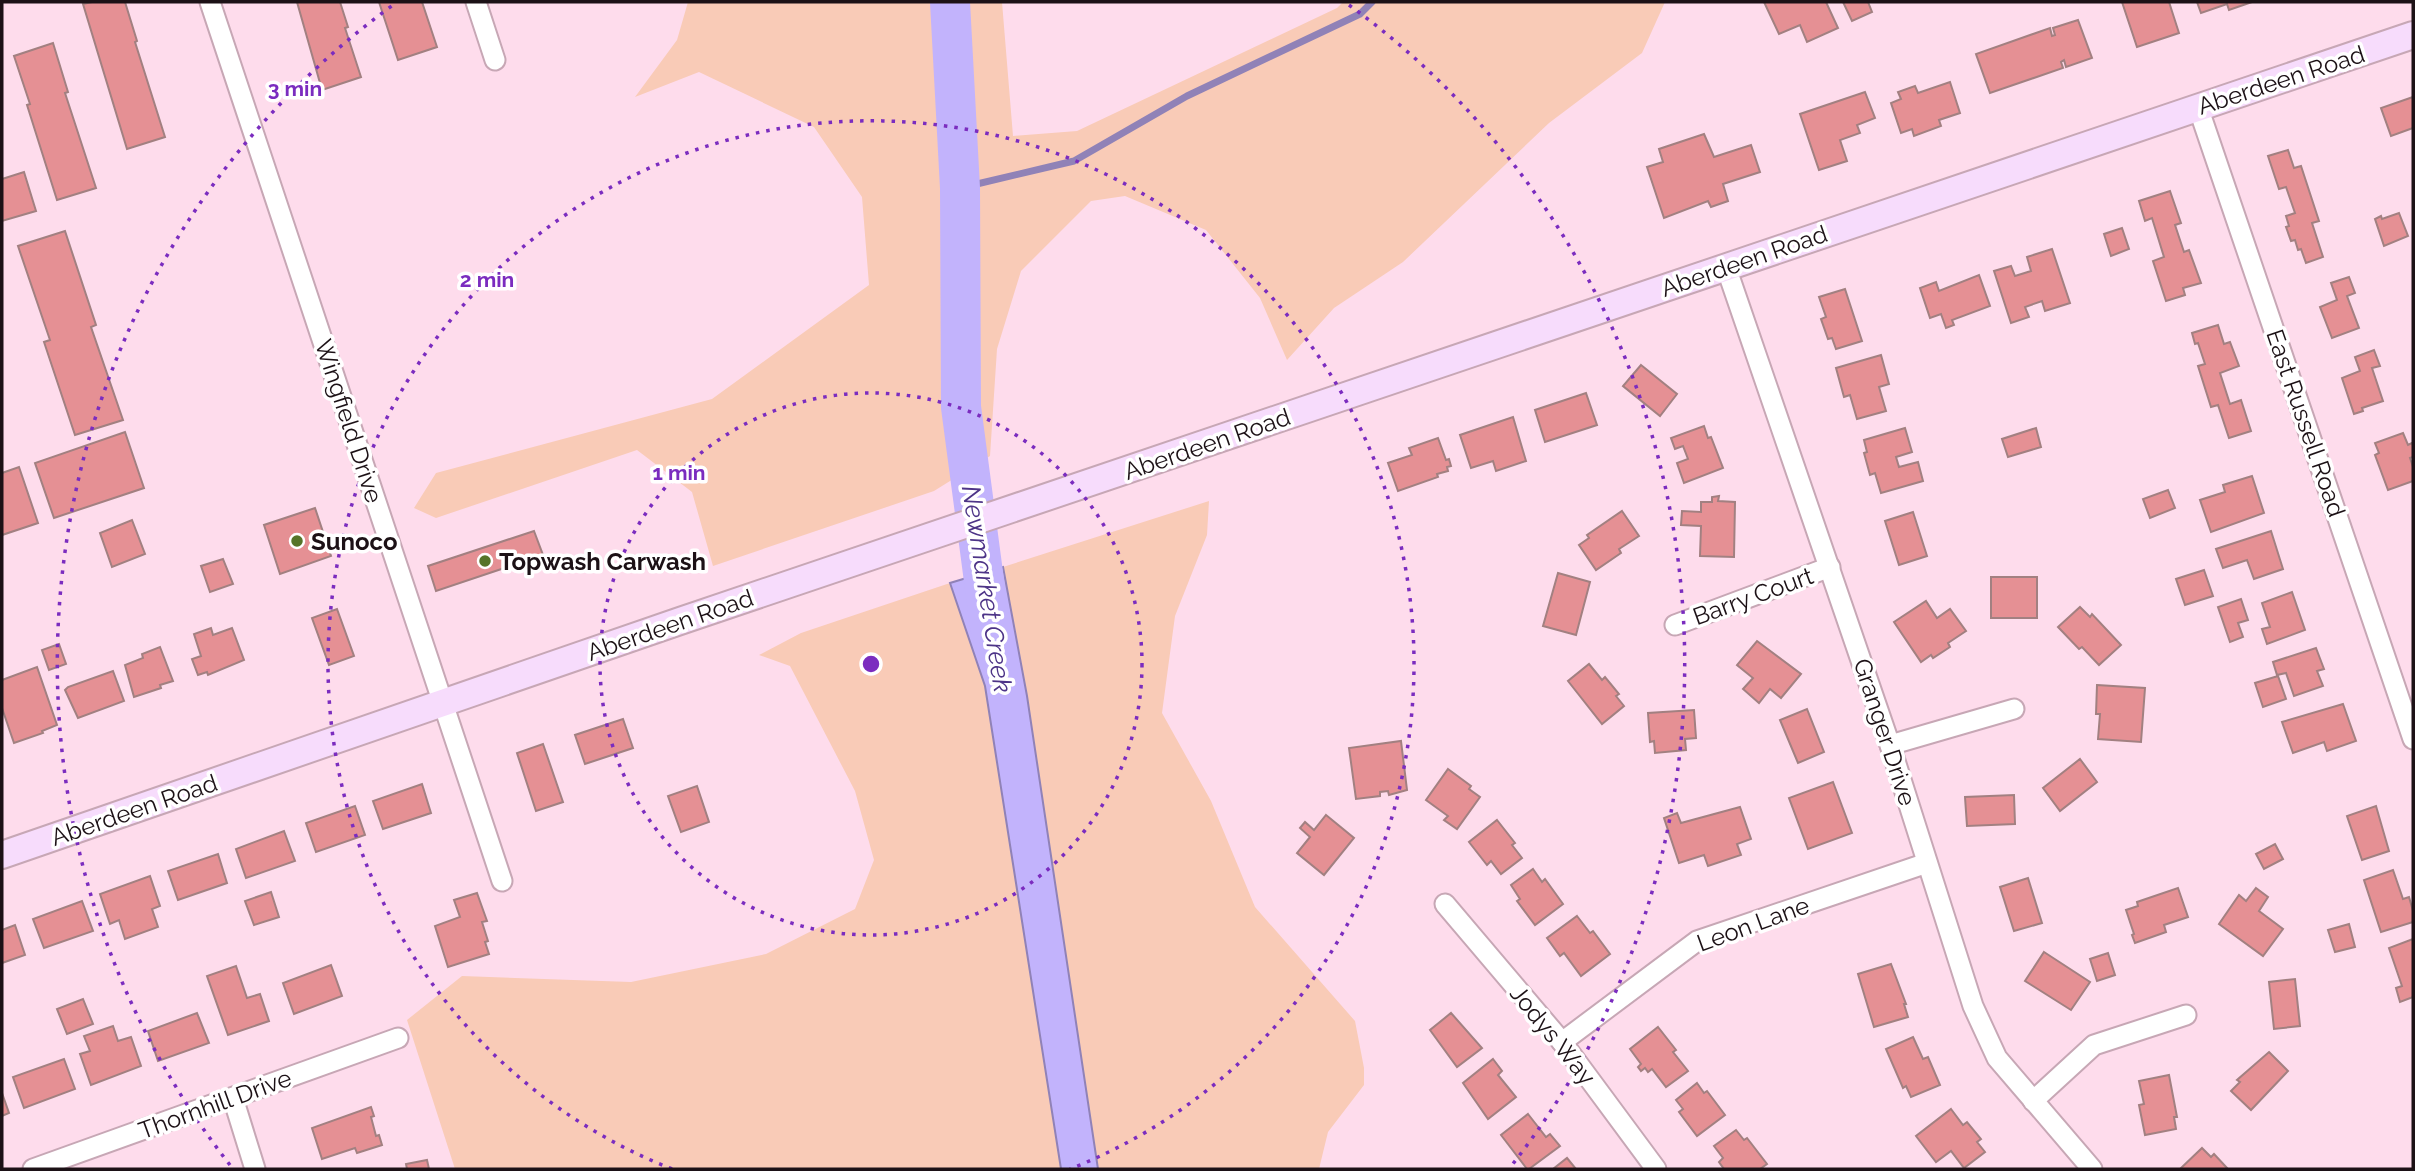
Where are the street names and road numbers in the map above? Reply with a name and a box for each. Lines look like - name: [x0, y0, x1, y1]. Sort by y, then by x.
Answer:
- street label: Aberdeen Road: [2194, 39, 2368, 121]
- street label: Aberdeen Road: [1657, 219, 1831, 303]
- street label: East Russell Road: [2260, 325, 2352, 521]
- street label: Wingfield Drive: [309, 336, 389, 506]
- street label: Aberdeen Road: [1120, 402, 1294, 486]
- street label: Barry Court: [1689, 561, 1817, 631]
- street label: Aberdeen Road: [583, 583, 757, 667]
- street label: Granger Drive: [1848, 655, 1922, 809]
- street label: Aberdeen Road: [47, 768, 221, 852]
- street label: Leon Lane: [1693, 890, 1813, 958]
- street label: Jodys Way: [1504, 979, 1602, 1091]
- street label: Thornhill Drive: [135, 1063, 295, 1145]

